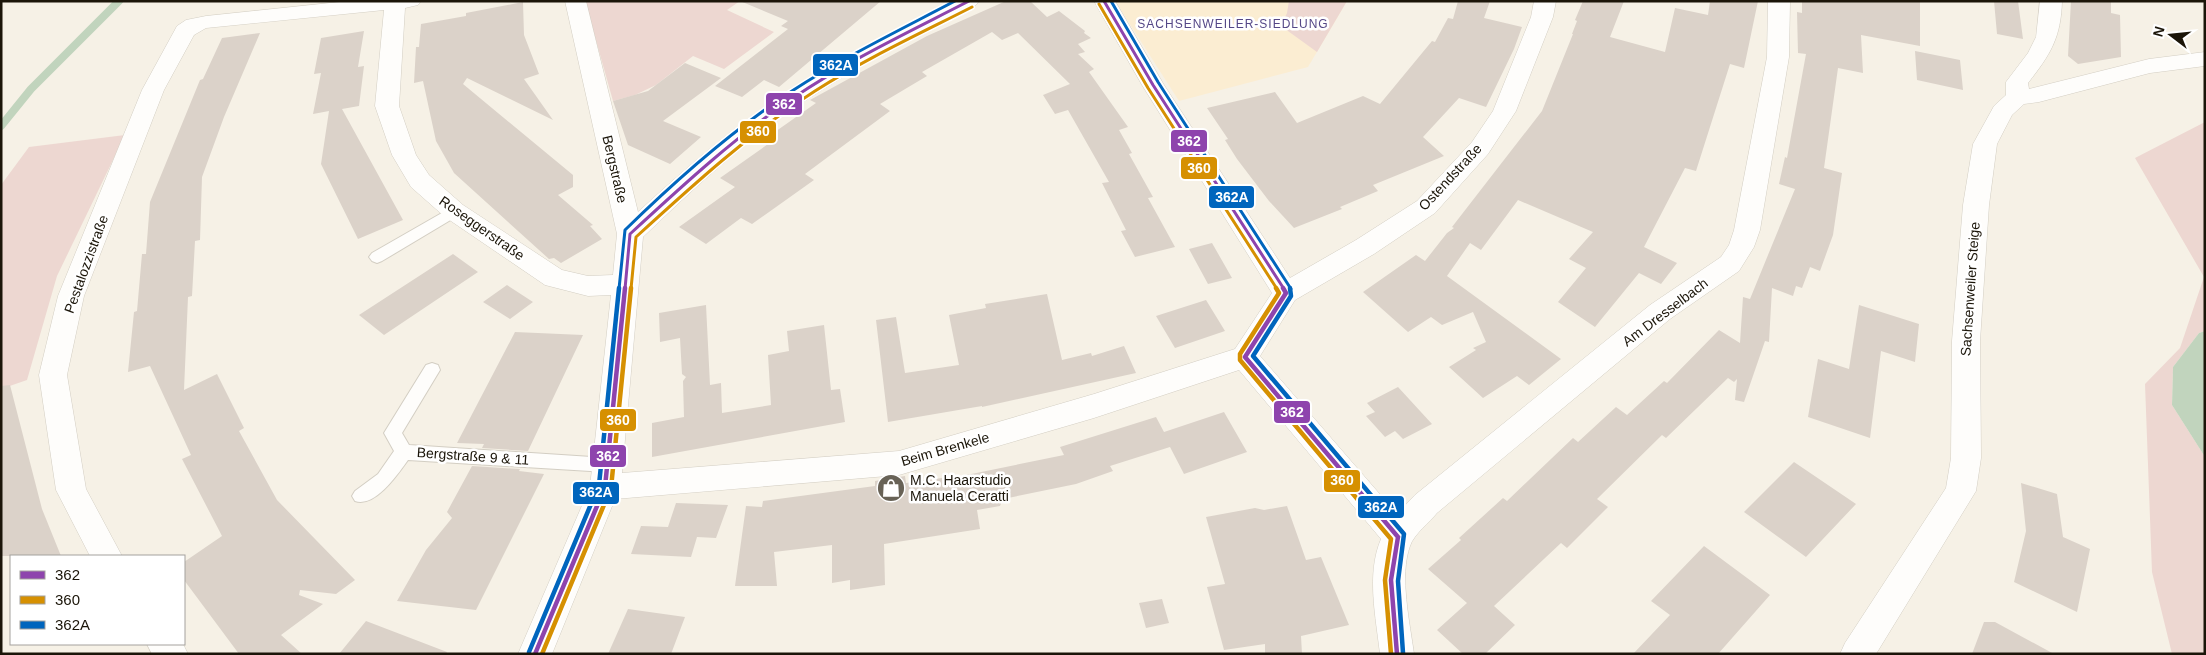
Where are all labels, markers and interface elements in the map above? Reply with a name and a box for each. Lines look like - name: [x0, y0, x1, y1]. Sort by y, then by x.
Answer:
- north arrow: [2146, 10, 2196, 60]
- district label: SACHSENWEILER-SIEDLUNG: [1137, 17, 1329, 31]
- text: N: [2149, 24, 2168, 38]
- line badge: 362A: [812, 53, 859, 77]
- text: 362A: [819, 57, 853, 73]
- line badge: 362: [765, 92, 803, 116]
- text: 362: [772, 96, 796, 112]
- line badge: 360: [739, 120, 777, 144]
- text: 360: [746, 123, 770, 139]
- line badge: 362: [1170, 129, 1208, 153]
- street label: Bergstraße: [599, 133, 631, 205]
- text: 362: [1177, 133, 1201, 149]
- street label: Ostendstraße: [1415, 140, 1485, 213]
- line badge: 360: [1180, 156, 1218, 180]
- text: 360: [1187, 160, 1211, 176]
- line badge: 362A: [1208, 185, 1255, 209]
- text: 362A: [1215, 189, 1249, 205]
- street label: Roseggerstraße: [436, 193, 528, 263]
- street label: Pestalozzistraße: [61, 212, 111, 315]
- street label: Sachsenweiler Steige: [1957, 221, 1983, 357]
- street label: Am Dresselbach: [1619, 275, 1711, 349]
- line badge: 362: [1273, 400, 1311, 424]
- text: 362: [1280, 404, 1304, 420]
- line badge: 360: [599, 408, 637, 432]
- text: 360: [606, 412, 630, 428]
- street label: Beim Brenkele: [899, 429, 991, 469]
- street label: Bergstraße 9 & 11: [416, 444, 530, 468]
- line badge: 362: [589, 444, 627, 468]
- text: 362: [596, 448, 620, 464]
- line badge: 360: [1323, 469, 1361, 493]
- place label: M.C. Haarstudio Manuela Ceratti: [910, 472, 1011, 504]
- text: 360: [1330, 472, 1354, 488]
- shop icon: M.C. Haarstudio Manuela Ceratti: [876, 473, 906, 503]
- line badge: 362A: [572, 481, 620, 505]
- text: 362A: [579, 484, 613, 500]
- line badge: 362A: [1357, 495, 1405, 519]
- text: 362A: [1364, 499, 1398, 515]
- legend: [10, 555, 185, 645]
- text: 362: [55, 566, 80, 583]
- text: 360: [55, 591, 80, 608]
- text: 362A: [55, 616, 90, 633]

